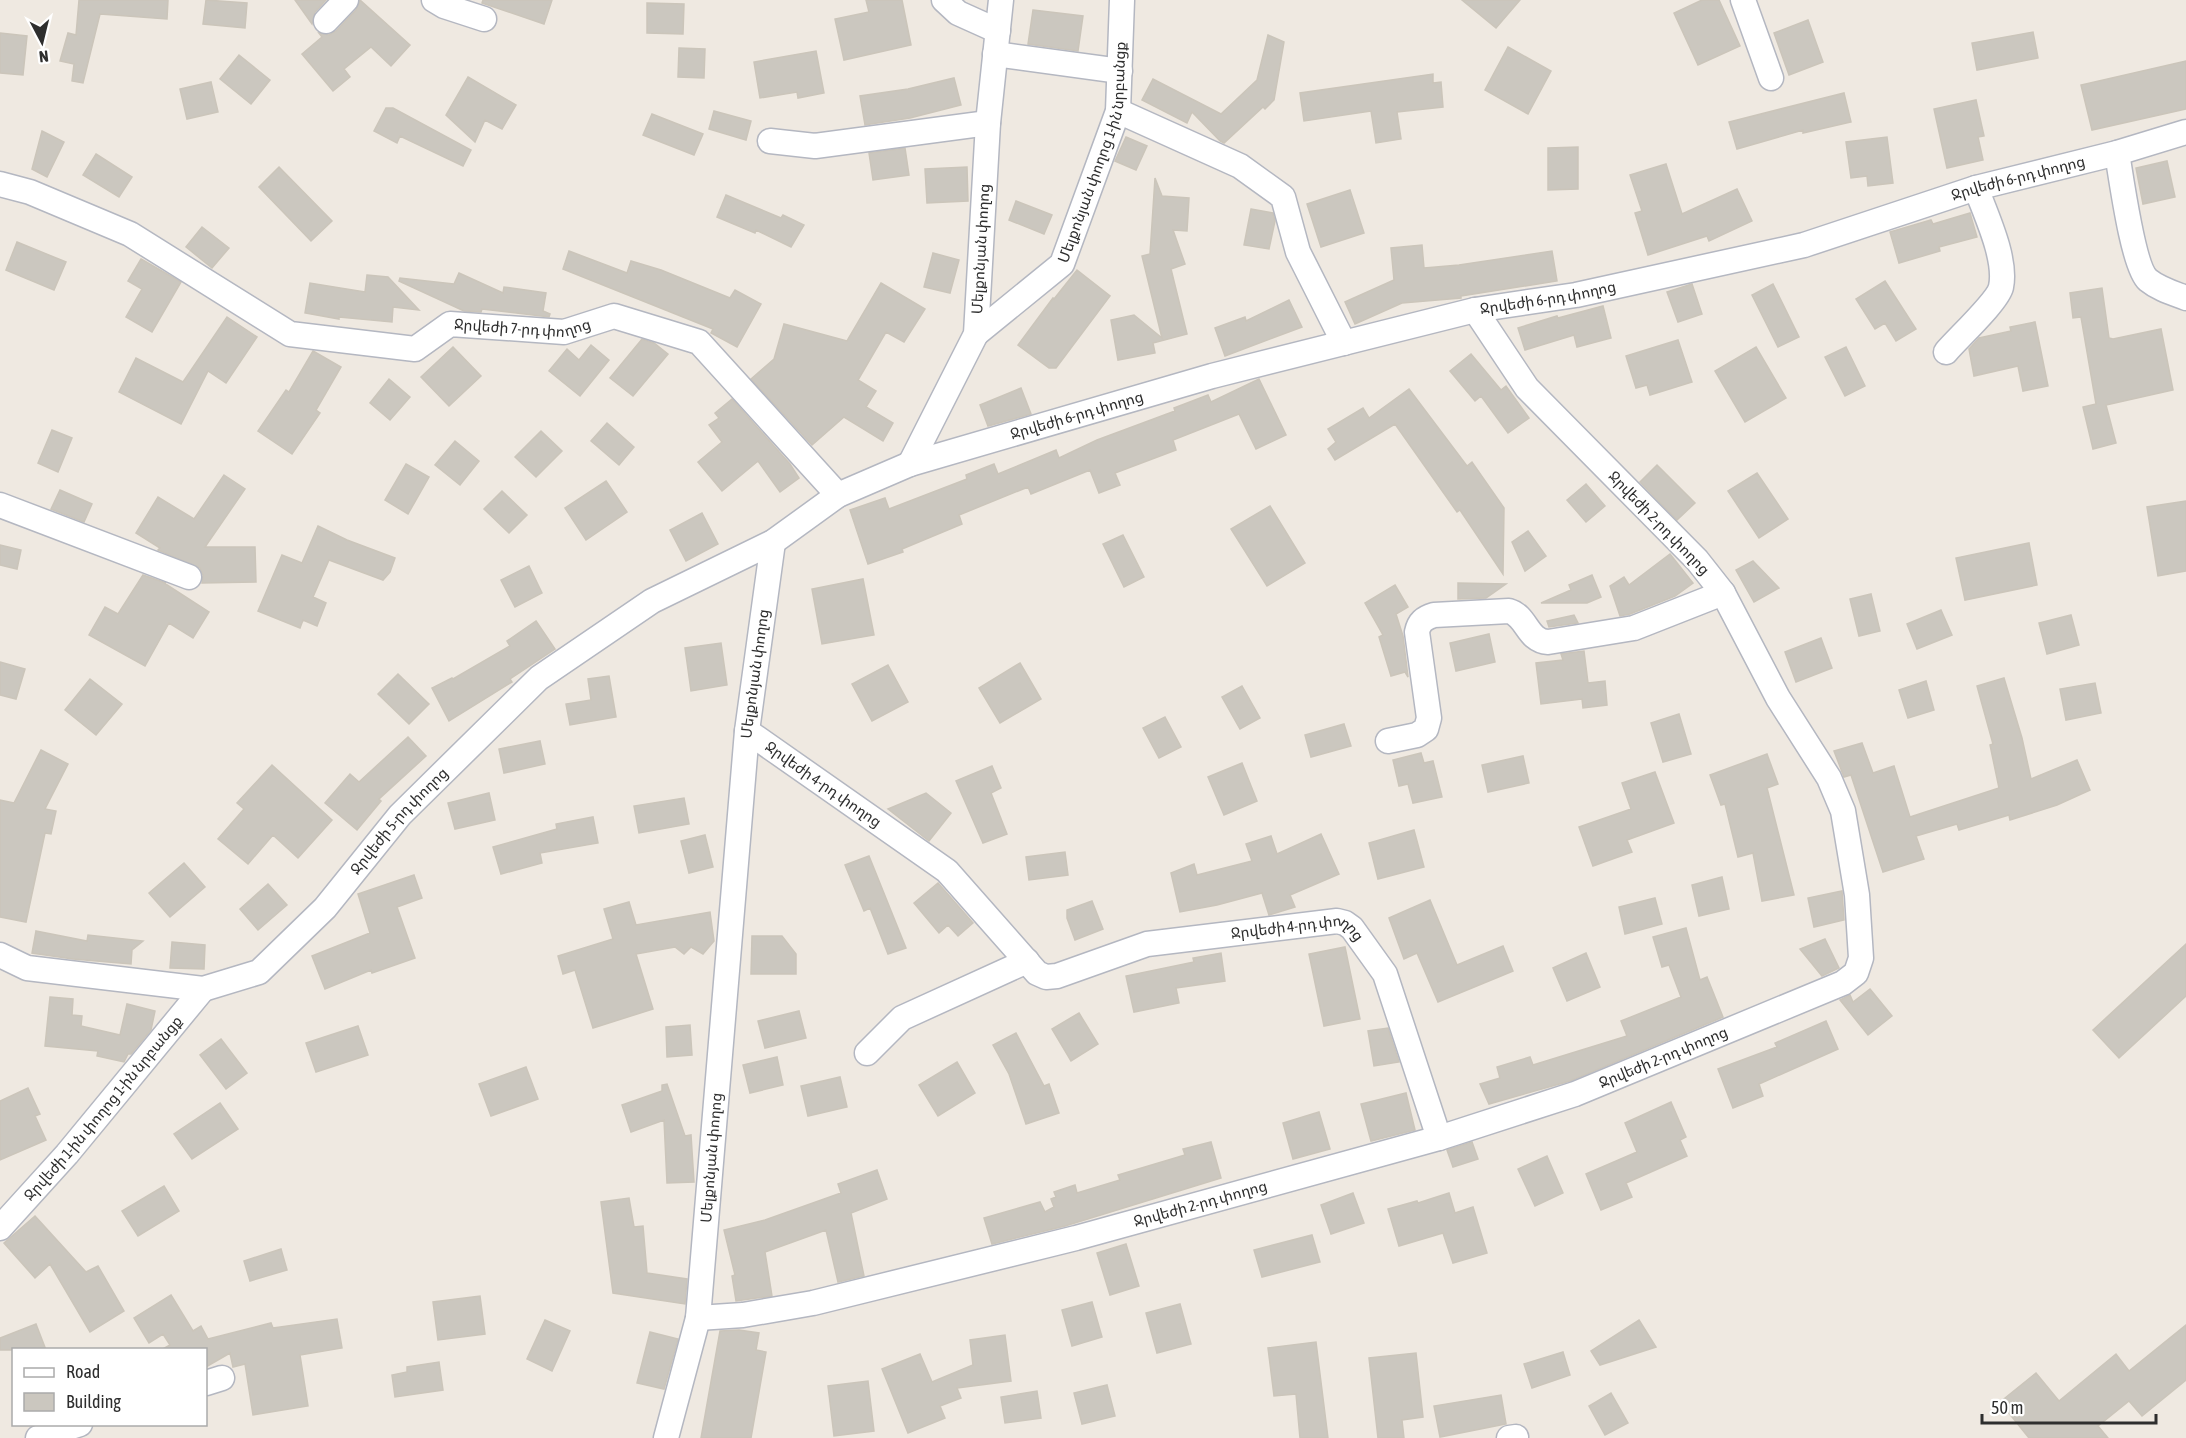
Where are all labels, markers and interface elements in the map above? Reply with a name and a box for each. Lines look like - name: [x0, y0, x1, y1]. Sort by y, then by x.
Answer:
- north arrow: [12, 12, 72, 72]
- street label: Մելքոնյան փողոց 1-ին նրբանցք: [1054, 41, 1129, 265]
- text: N: [38, 47, 50, 66]
- street label: Ջրվեժի 6-րդ փողոց: [1949, 152, 2087, 204]
- street label: Մելքոնյան փողոց: [968, 183, 994, 315]
- street label: Ջրվեժի 6-րդ փողոց: [1479, 277, 1618, 317]
- street label: Ջրվեժի 7-րդ փողոց: [453, 315, 593, 340]
- street label: Ջրվեժի 6-րդ փողոց: [1008, 387, 1145, 442]
- street label: Ջրվեժի 2-րդ փողոց: [1605, 467, 1713, 579]
- street label: Մելքոնյան փողոց: [737, 608, 773, 739]
- street label: Ջրվեժի 4-րդ փողոց: [762, 737, 885, 831]
- street label: Ջրվեժի 5-րդ փողոց: [347, 764, 452, 878]
- street label: Ջրվեժի 4-րդ փողոց: [1230, 912, 1368, 945]
- street label: Ջրվեժի 1-ին փողոց 1-ին նրբանցք: [20, 1012, 186, 1204]
- street label: Ջրվեժի 2-րդ փողոց: [1596, 1023, 1730, 1091]
- street label: Մելքոնյան փողոց: [697, 1092, 726, 1224]
- street label: Ջրվեժի 2-րդ փողոց: [1132, 1177, 1269, 1230]
- legend: [12, 1348, 207, 1426]
- text: Road: [66, 1361, 100, 1382]
- scale bar: [1982, 1387, 2156, 1425]
- text: Building: [66, 1391, 121, 1412]
- text: 50 m: [1991, 1397, 2023, 1418]

